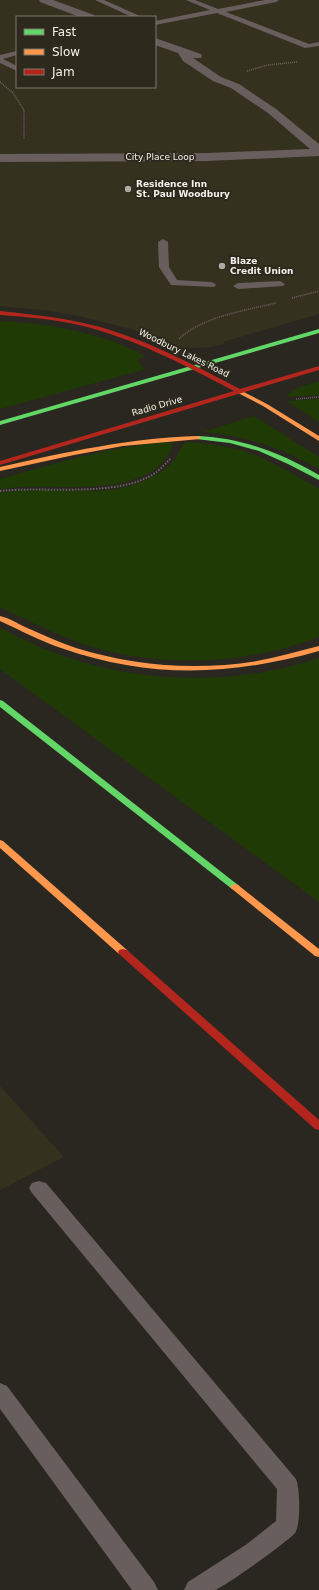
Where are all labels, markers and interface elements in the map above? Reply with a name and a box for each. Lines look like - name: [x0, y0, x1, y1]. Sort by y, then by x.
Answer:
- legend: [16, 16, 156, 88]
- text: Fast: [52, 25, 76, 39]
- text: Slow: [52, 45, 80, 59]
- text: Jam: [51, 65, 75, 79]
- street label: City Place Loop: [126, 152, 195, 162]
- place label: Residence Inn St. Paul Woodbury: [136, 179, 230, 199]
- marker: Residence Inn St. Paul Woodbury: [123, 184, 133, 194]
- place label: Blaze Credit Union: [230, 256, 294, 276]
- marker: Blaze Credit Union: [217, 261, 227, 271]
- street label: Woodbury Lakes Road: [137, 327, 231, 379]
- street label: Radio Drive: [131, 394, 184, 418]

